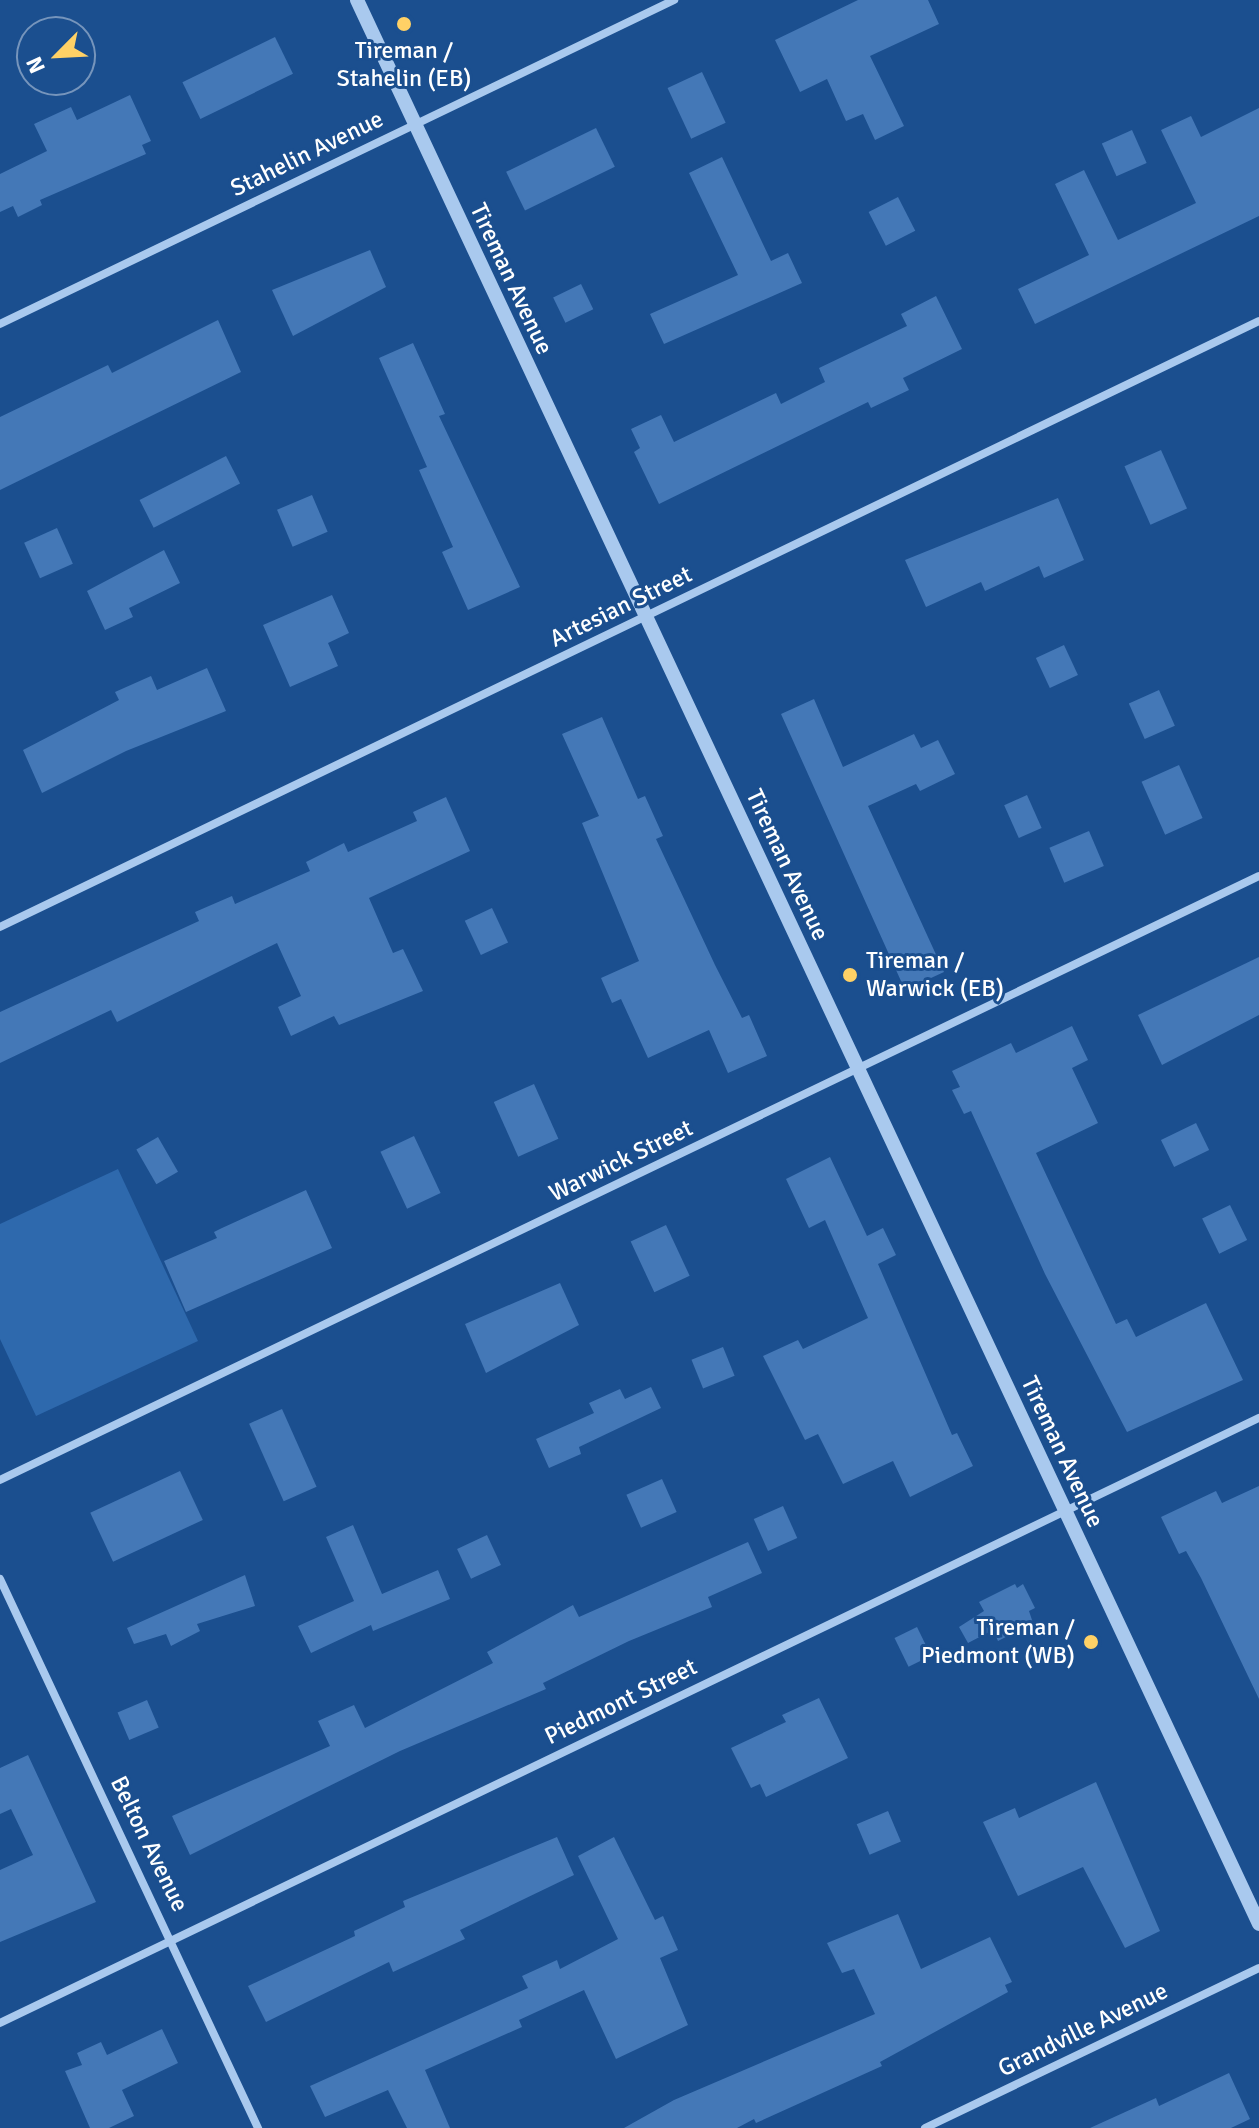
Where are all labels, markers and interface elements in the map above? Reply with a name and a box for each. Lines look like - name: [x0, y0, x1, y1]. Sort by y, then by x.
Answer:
- marker: Tireman / Stahelin (EB): [395, 15, 413, 33]
- north arrow: [16, 16, 96, 96]
- place label: Tireman / Stahelin (EB): [337, 37, 471, 93]
- text: N: [20, 53, 51, 78]
- street label: Stahelin Avenue: [226, 105, 388, 203]
- street label: Tireman Avenue: [463, 199, 559, 359]
- street label: Artesian Street: [545, 560, 697, 654]
- street label: Tireman Avenue: [739, 785, 835, 945]
- place label: Tireman / Warwick (EB): [866, 947, 1004, 1003]
- marker: Tireman / Warwick (EB): [841, 966, 859, 984]
- street label: Warwick Street: [544, 1114, 698, 1208]
- street label: Tireman Avenue: [1014, 1372, 1110, 1532]
- place label: Tireman / Piedmont (WB): [921, 1614, 1075, 1670]
- marker: Tireman / Piedmont (WB): [1082, 1633, 1100, 1651]
- street label: Piedmont Street: [540, 1653, 702, 1751]
- street label: Belton Avenue: [104, 1771, 194, 1917]
- street label: Grandville Avenue: [993, 1976, 1173, 2084]

